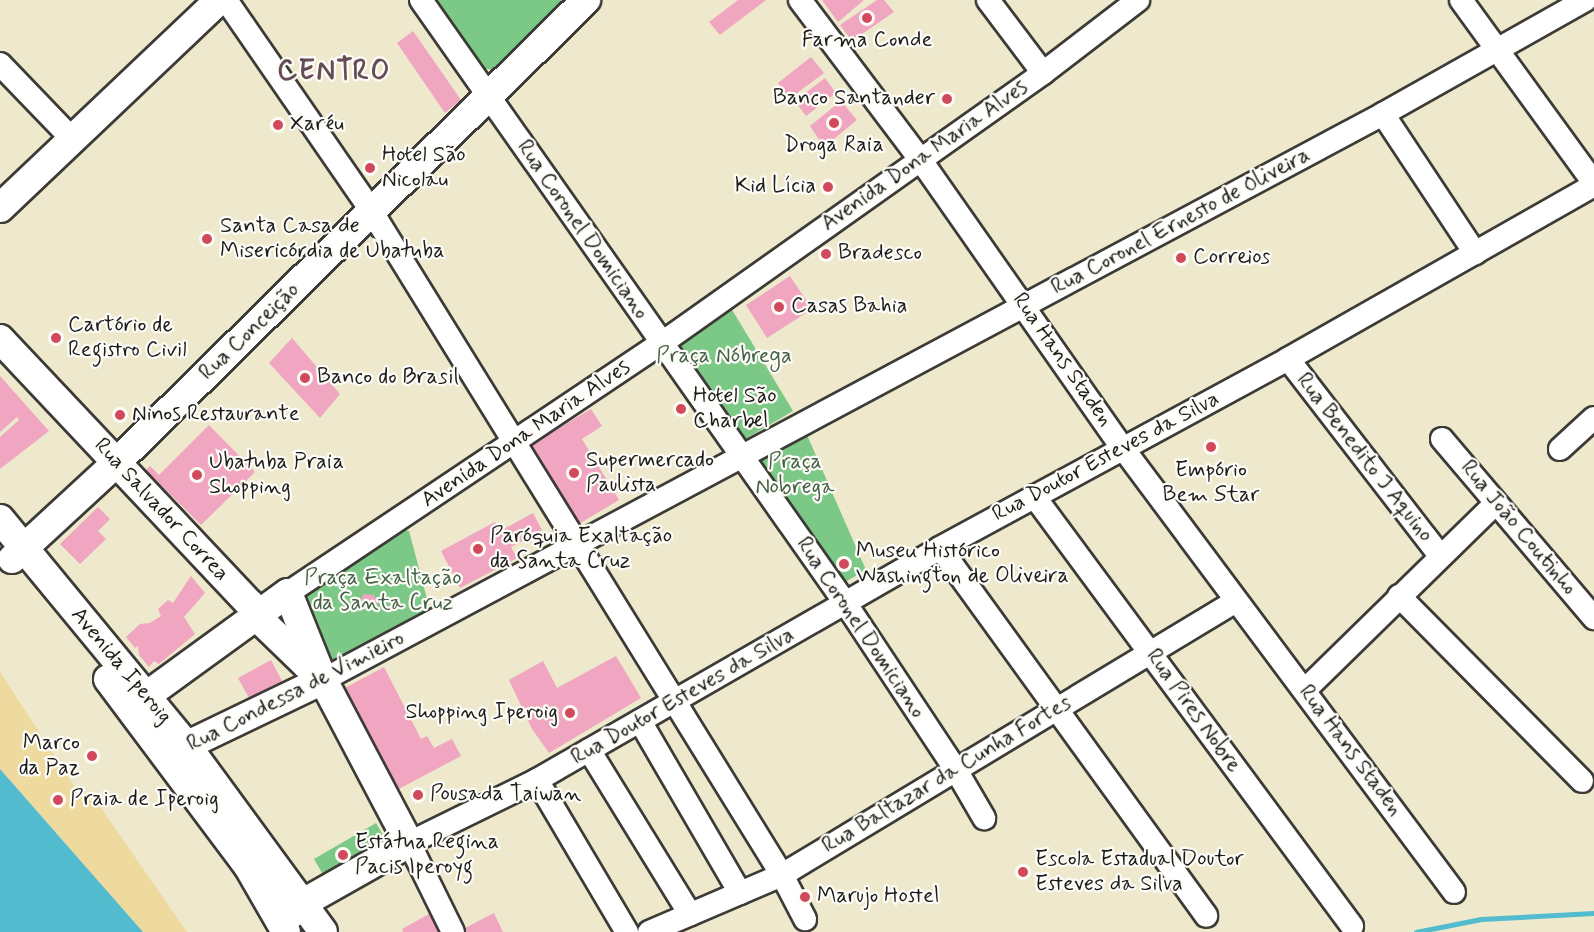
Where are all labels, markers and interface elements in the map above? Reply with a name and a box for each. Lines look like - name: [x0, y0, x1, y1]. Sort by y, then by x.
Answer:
- marker: Farma Conde: [860, 11, 874, 25]
- place label: Farma Conde: [802, 28, 932, 54]
- district label: CENTRO: [275, 55, 393, 89]
- street label: Avenida Dona Maria Alves: [817, 75, 1033, 237]
- place label: Banco Santander: [775, 86, 935, 112]
- marker: Banco Santander: [940, 92, 954, 106]
- place label: Xaréu: [290, 112, 344, 138]
- marker: Droga Raia: [827, 116, 841, 130]
- marker: Xaréu: [271, 118, 285, 132]
- place label: Droga Raia: [783, 133, 885, 159]
- street label: Rua Coronel Domiciano: [510, 136, 654, 324]
- place label: Hotel São Nicolau: [382, 142, 466, 194]
- street label: Rua Coronel Ernesto de Oliveira: [1047, 142, 1315, 302]
- marker: Hotel São Nicolau: [363, 161, 377, 175]
- place label: Kid Lícia: [734, 174, 816, 200]
- marker: Kid Lícia: [821, 180, 835, 194]
- place label: Santa Casa de Misericórdia de Ubatuba: [220, 213, 445, 264]
- marker: Santa Casa de Misericórdia de Ubatuba: [198, 230, 216, 248]
- place label: Bradesco: [838, 241, 922, 267]
- place label: Correios: [1193, 245, 1270, 271]
- marker: Bradesco: [819, 247, 833, 261]
- marker: Correios: [1174, 251, 1188, 265]
- street label: Rua Conceição: [194, 277, 306, 387]
- street label: Rua Hans Staden: [1006, 289, 1118, 431]
- place label: Casas Bahia: [791, 294, 908, 320]
- marker: Casas Bahia: [772, 300, 786, 314]
- place label: Cartório de Registro Civil: [68, 312, 187, 364]
- marker: Cartório de Registro Civil: [49, 331, 63, 345]
- park label: Praça Nóbrega: [656, 344, 792, 370]
- street label: Avenida Dona Maria Alves: [417, 354, 635, 514]
- place label: Banco do Brasil: [317, 365, 457, 391]
- street label: Rua Benedito J Aquino: [1289, 367, 1439, 549]
- marker: Banco do Brasil: [298, 371, 312, 385]
- place label: Hotel São Charbel: [693, 383, 777, 434]
- street label: Rua Doutor Esteves da Silva: [991, 387, 1221, 527]
- place label: Ninos Restaurante: [132, 402, 300, 428]
- marker: Hotel São Charbel: [674, 402, 688, 416]
- marker: Ninos Restaurante: [113, 408, 127, 422]
- street label: Rua Salvador Correa: [87, 432, 235, 588]
- marker: Empório Bem Star: [1204, 440, 1218, 454]
- place label: Supermercado Paulista: [586, 447, 714, 499]
- place label: Ubatuba Praia Shopping: [209, 449, 346, 500]
- park label: Praça Nobrega: [756, 449, 834, 500]
- place label: Empório Bem Star: [1164, 457, 1258, 508]
- street label: Rua João Coutinho: [1455, 457, 1581, 599]
- marker: Supermercado Paulista: [567, 466, 581, 480]
- marker: Ubatuba Praia Shopping: [190, 468, 204, 482]
- place label: Paróquia Exaltação da Santa Cruz: [490, 523, 672, 574]
- street label: Rua Coronel Domiciano: [790, 533, 930, 723]
- place label: Museu Histórico Washington de Oliveira: [856, 538, 1068, 590]
- marker: Paróquia Exaltação da Santa Cruz: [471, 542, 485, 556]
- marker: Museu Histórico Washington de Oliveira: [837, 557, 851, 571]
- park label: Praça Exaltação da Santa Cruz: [306, 565, 460, 616]
- street label: Avenida Iperoig: [65, 603, 177, 729]
- street label: Rua Doutor Esteves da Silva: [569, 624, 797, 770]
- street label: Rua Condessa de Vimieiro: [182, 625, 410, 759]
- street label: Rua Pires Nobre: [1139, 644, 1247, 778]
- street label: Rua Hans Staden: [1293, 681, 1407, 821]
- street label: Rua Baltazar da Cunha Fortes: [819, 691, 1075, 859]
- place label: Shopping Iperoig: [408, 700, 558, 726]
- marker: Shopping Iperoig: [563, 706, 577, 720]
- place label: Marco da Paz: [18, 730, 80, 782]
- marker: Marco da Paz: [85, 749, 99, 763]
- place label: Pousada Taiwan: [430, 782, 580, 808]
- place label: Praia de Iperoig: [70, 787, 217, 813]
- marker: Pousada Taiwan: [411, 788, 425, 802]
- marker: Praia de Iperoig: [51, 793, 65, 807]
- place label: Estátua Regina Pacis Iperoyg: [355, 829, 501, 880]
- place label: Escola Estadual Doutor Esteves da Silva: [1035, 846, 1239, 897]
- marker: Estátua Regina Pacis Iperoyg: [336, 848, 350, 862]
- marker: Escola Estadual Doutor Esteves da Silva: [1016, 865, 1030, 879]
- place label: Marujo Hostel: [817, 884, 939, 910]
- marker: Marujo Hostel: [798, 890, 812, 904]

